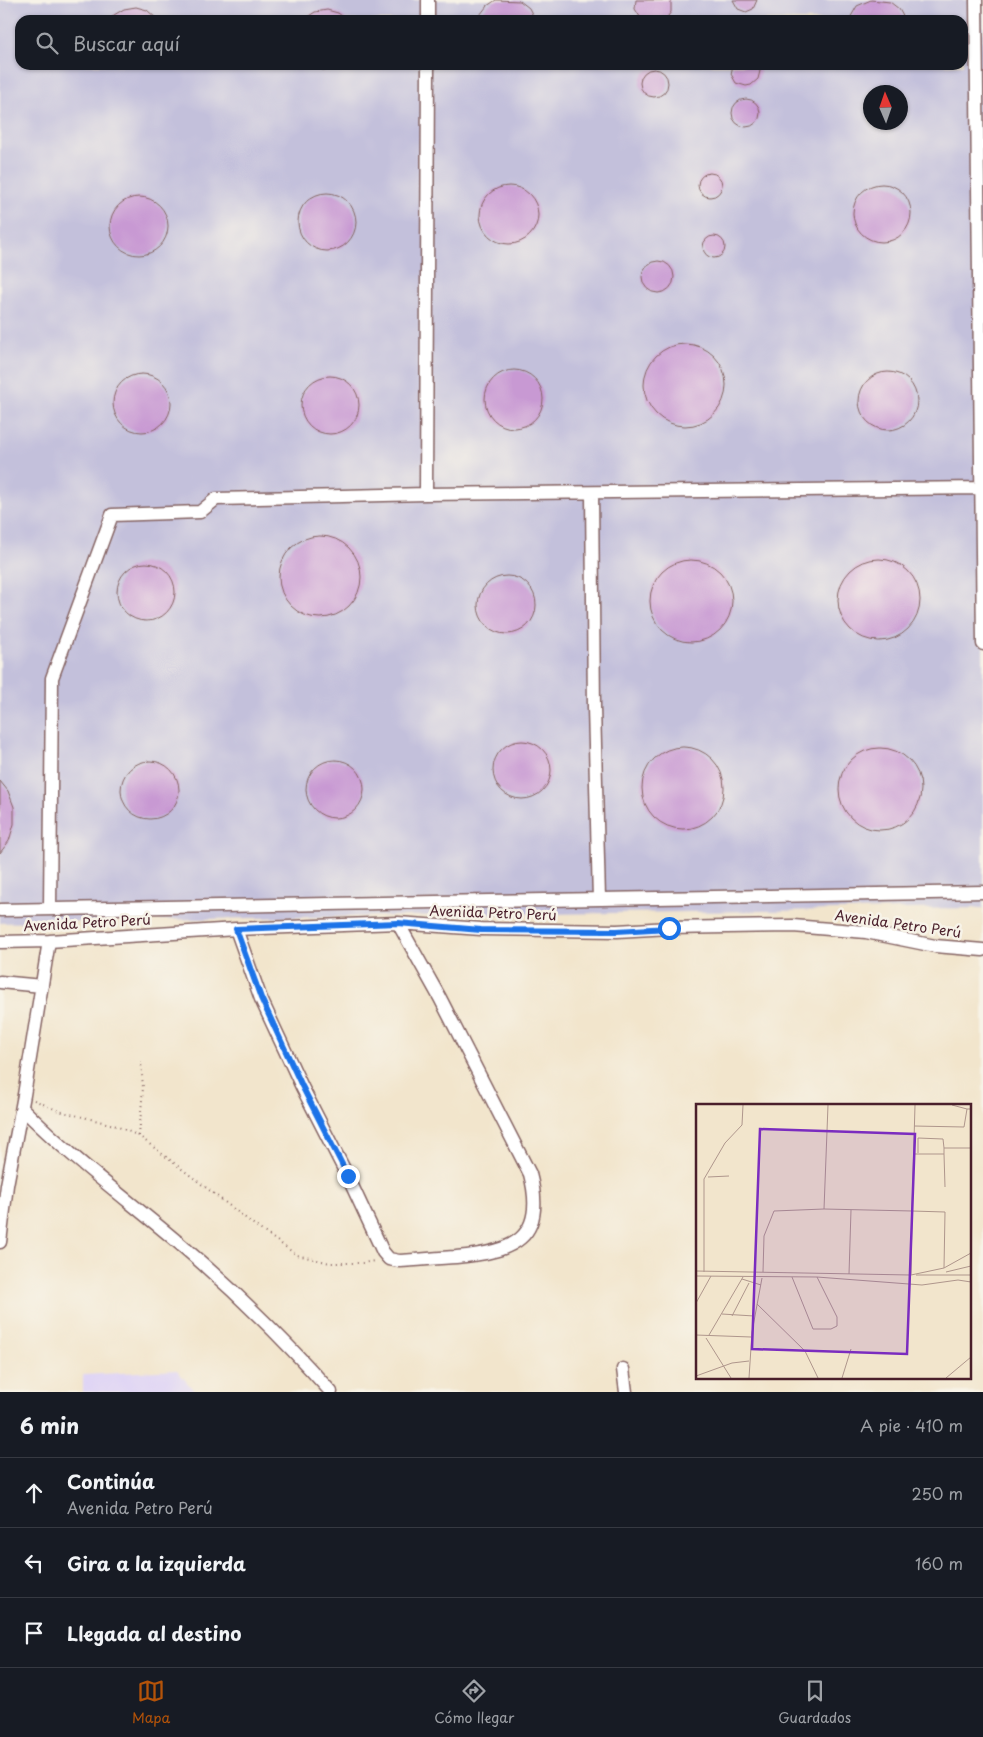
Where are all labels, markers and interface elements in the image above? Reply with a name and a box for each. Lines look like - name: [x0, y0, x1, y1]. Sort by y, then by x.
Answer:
- search box: [15, 15, 968, 70]
- icon: search: [33, 29, 61, 57]
- text: Buscar aquí: [73, 29, 180, 57]
- north arrow: [863, 85, 908, 130]
- street label: Avenida Petro Perú: [429, 900, 557, 925]
- street label: Avenida Petro Perú: [834, 904, 963, 943]
- street label: Avenida Petro Perú: [23, 909, 151, 936]
- route start: [658, 917, 681, 940]
- inset map: [696, 1104, 970, 1380]
- route end: [337, 1165, 360, 1188]
- text: 6 min: [20, 1409, 79, 1441]
- text: A pie · 410 m: [860, 1413, 963, 1437]
- text: Continúa: [67, 1467, 155, 1495]
- icon: ahead: [20, 1479, 48, 1507]
- text: 250 m: [912, 1481, 963, 1505]
- text: Avenida Petro Perú: [67, 1495, 213, 1519]
- icon: left: [20, 1549, 48, 1577]
- text: Gira a la izquierda: [67, 1549, 246, 1577]
- text: 160 m: [915, 1551, 963, 1575]
- icon: arrive: [20, 1619, 48, 1647]
- text: Llegada al destino: [67, 1619, 241, 1647]
- tab: Mapa: [132, 1677, 170, 1728]
- tab: Cómo llegar: [434, 1677, 514, 1728]
- tab: Guardados: [778, 1677, 851, 1728]

